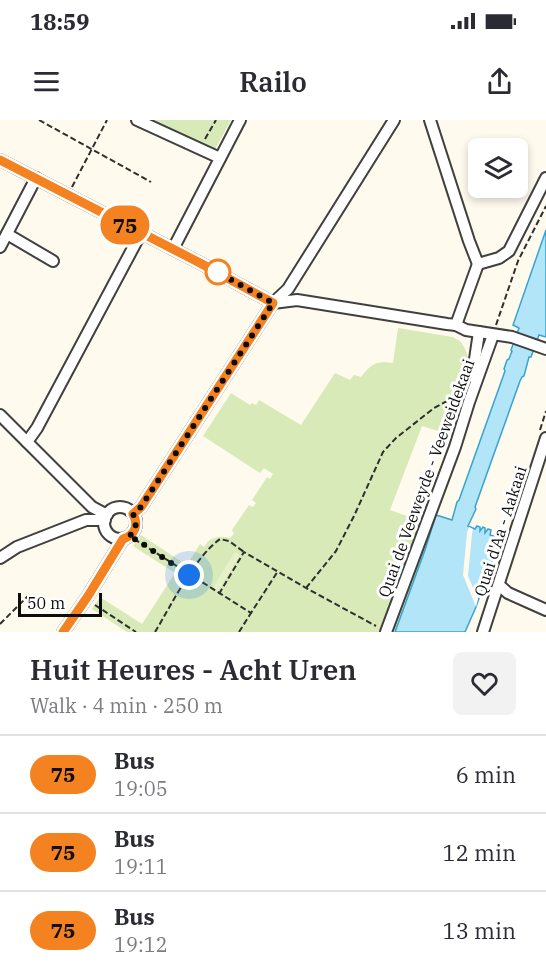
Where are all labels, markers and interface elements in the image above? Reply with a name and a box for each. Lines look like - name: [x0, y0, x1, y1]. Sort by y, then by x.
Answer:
- text: 18:59: [30, 7, 89, 36]
- text: Railo: [239, 64, 307, 99]
- icon: menu: [30, 65, 63, 98]
- icon: share: [483, 65, 516, 98]
- map controls: [468, 138, 528, 198]
- button: layers: [468, 138, 528, 198]
- line badge: 75: [98, 206, 152, 244]
- text: 75: [112, 211, 138, 239]
- unlabelled marker: [205, 259, 231, 285]
- street label: Quai de Veeweyde - Veeweidekaai: [374, 356, 478, 600]
- street label: Quai d'Aa - Aakaai: [469, 463, 531, 599]
- your location: [174, 560, 204, 590]
- scale bar: [18, 590, 102, 618]
- text: 50 m: [27, 593, 65, 613]
- text: Huit Heures - Acht Uren: [30, 651, 357, 688]
- button: heart: [453, 652, 516, 715]
- text: Walk · 4 min · 250 m: [30, 692, 223, 719]
- text: Bus: [114, 746, 155, 775]
- text: 75: [50, 760, 76, 788]
- text: 6 min: [456, 760, 516, 789]
- text: 19:05: [114, 775, 168, 802]
- text: Bus: [114, 824, 155, 853]
- text: 75: [50, 838, 76, 866]
- text: 12 min: [443, 838, 516, 867]
- text: 19:11: [114, 853, 168, 880]
- text: Bus: [114, 902, 155, 931]
- text: 75: [50, 916, 76, 944]
- text: 13 min: [443, 916, 516, 945]
- text: 19:12: [114, 931, 168, 958]

